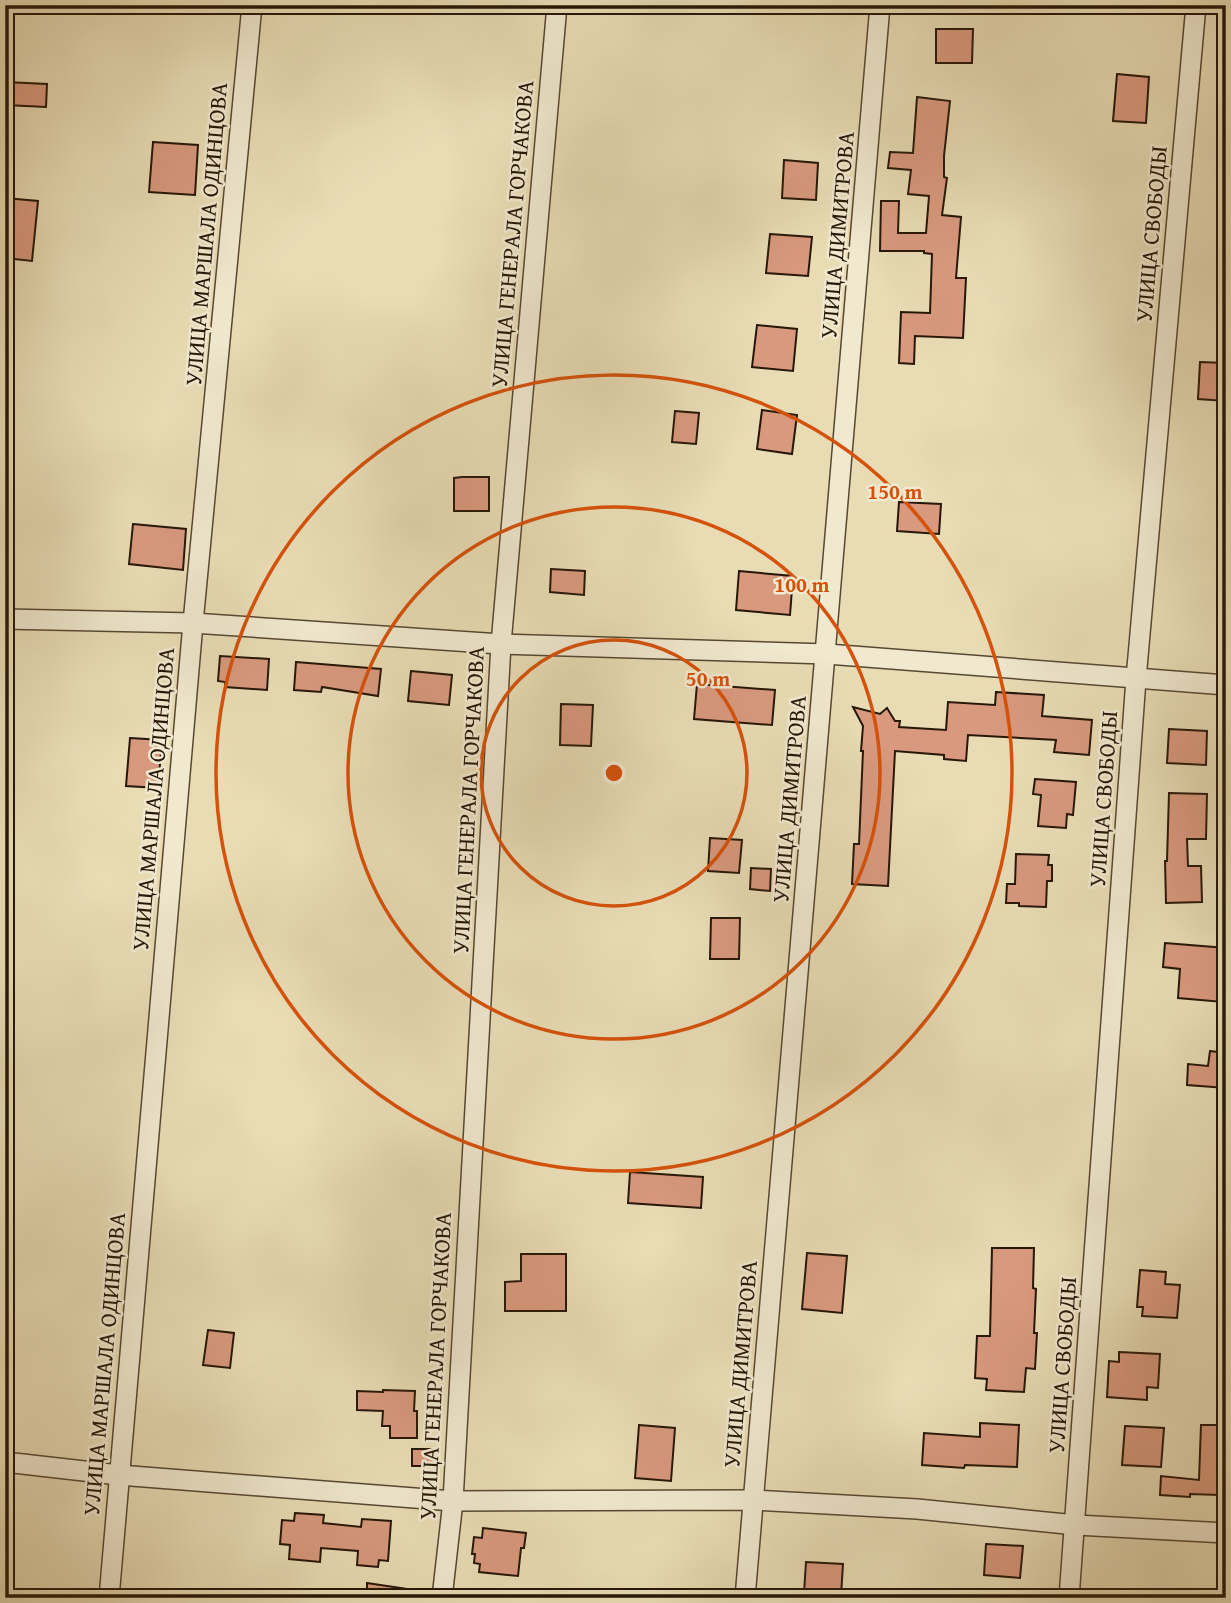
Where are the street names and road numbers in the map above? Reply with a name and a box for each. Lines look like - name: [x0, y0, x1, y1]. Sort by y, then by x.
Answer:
- street label: УЛИЦА ГЕНЕРАЛА ГОРЧАКОВА: [482, 79, 541, 389]
- street label: УЛИЦА МАРШАЛА ОДИНЦОВА: [176, 81, 235, 387]
- street label: УЛИЦА ДИМИТРОВА: [811, 130, 862, 340]
- street label: УЛИЦА СВОБОДЫ: [1126, 144, 1175, 324]
- street label: УЛИЦА ГЕНЕРАЛА ГОРЧАКОВА: [443, 645, 492, 955]
- street label: УЛИЦА МАРШАЛА ОДИНЦОВА: [123, 646, 182, 952]
- street label: УЛИЦА ДИМИТРОВА: [763, 694, 814, 904]
- street label: УЛИЦА СВОБОДЫ: [1080, 709, 1125, 888]
- street label: УЛИЦА МАРШАЛА ОДИНЦОВА: [74, 1211, 133, 1517]
- street label: УЛИЦА ГЕНЕРАЛА ГОРЧАКОВА: [410, 1211, 459, 1521]
- street label: УЛИЦА ДИМИТРОВА: [714, 1259, 765, 1469]
- street label: УЛИЦА СВОБОДЫ: [1039, 1275, 1084, 1454]

